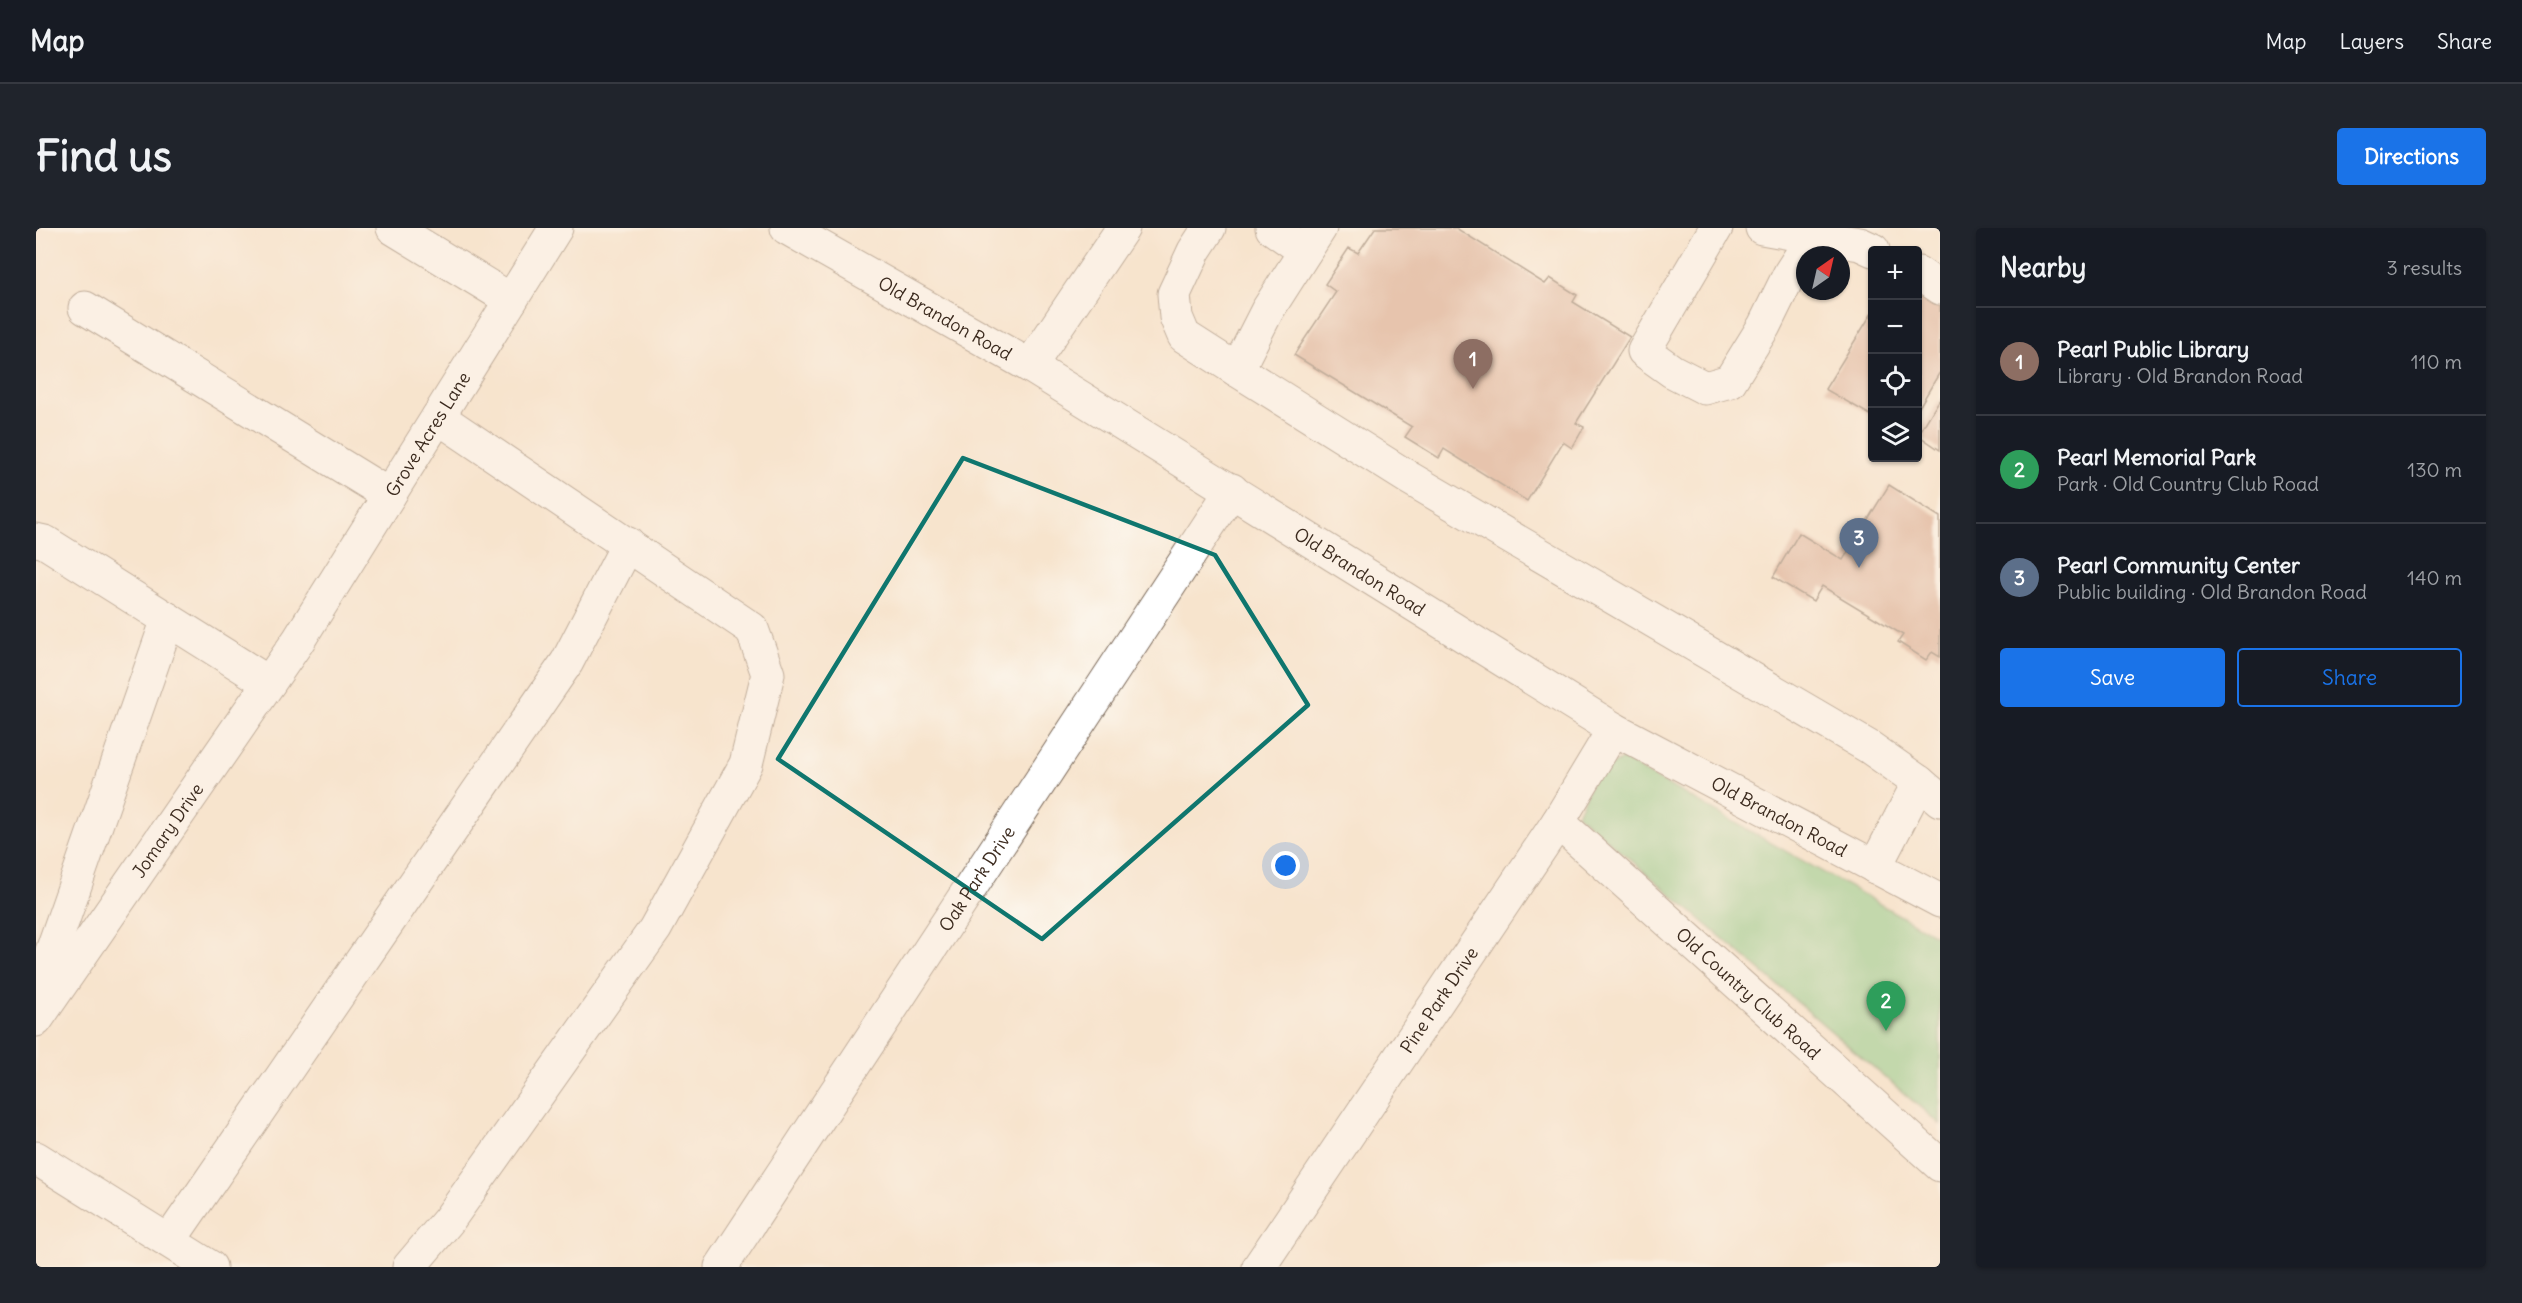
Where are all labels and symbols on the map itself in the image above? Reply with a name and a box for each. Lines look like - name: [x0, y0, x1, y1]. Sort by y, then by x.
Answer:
- north arrow: [1796, 246, 1850, 300]
- street label: Old Brandon Road: [874, 271, 1017, 365]
- pin: 1: [1454, 340, 1492, 389]
- street label: Grove Acres Lane: [380, 367, 475, 501]
- pin: 3: [1840, 518, 1878, 568]
- street label: Old Brandon Road: [1290, 522, 1430, 621]
- street label: Old Brandon Road: [1708, 771, 1851, 862]
- street label: Jomary Drive: [127, 778, 208, 882]
- street label: Oak Park Drive: [933, 821, 1020, 936]
- your location: [1271, 851, 1300, 880]
- street label: Old Country Club Road: [1671, 922, 1826, 1064]
- street label: Pine Park Drive: [1395, 942, 1483, 1057]
- pin: 2: [1866, 982, 1906, 1031]

